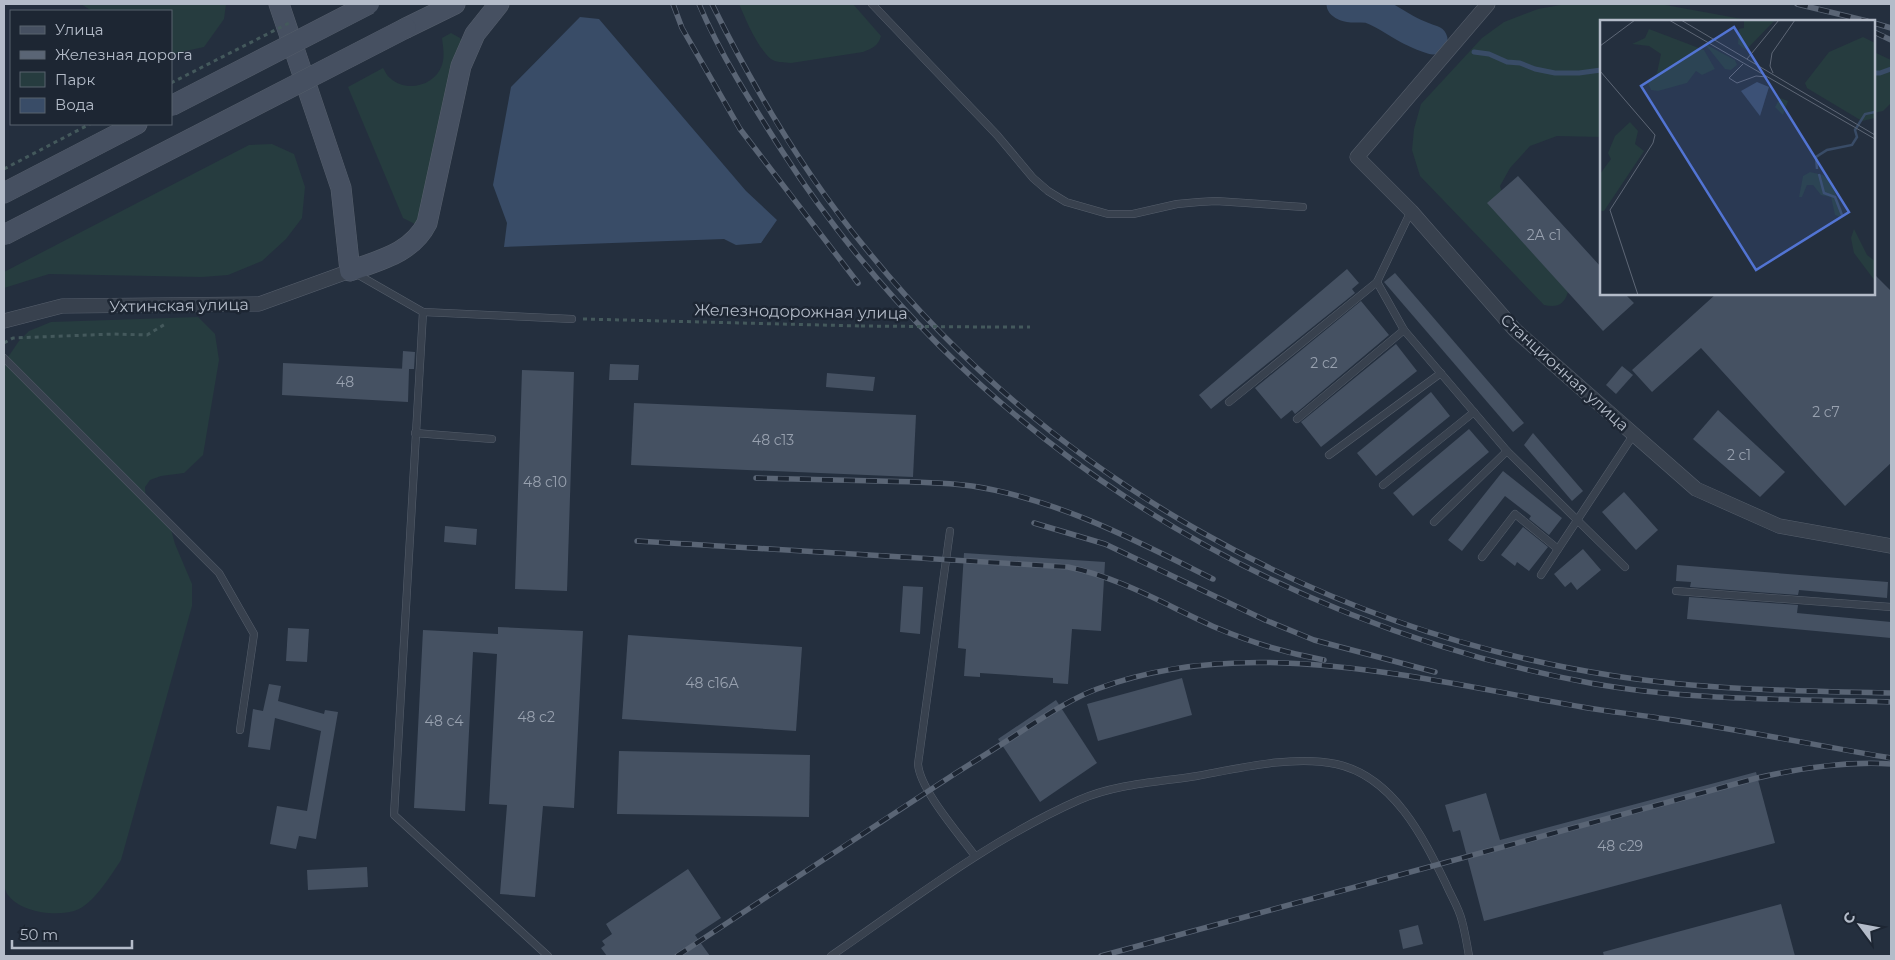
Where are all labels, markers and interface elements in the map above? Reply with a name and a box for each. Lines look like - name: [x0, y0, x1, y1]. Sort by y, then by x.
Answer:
- legend: [10, 10, 172, 125]
- text: Улица: [55, 20, 103, 39]
- inset map: [1600, 20, 1875, 295]
- text: Железная дорога: [55, 45, 192, 64]
- text: Парк: [55, 70, 95, 89]
- text: Вода: [55, 95, 94, 114]
- house number: 2А с1: [1527, 226, 1561, 244]
- street label: Ухтинская улица: [109, 295, 249, 316]
- street label: Железнодорожная улица: [694, 300, 908, 323]
- street label: Станционная улица: [1497, 310, 1633, 435]
- house number: 2 с2: [1310, 354, 1338, 372]
- house number: 48: [336, 373, 354, 391]
- house number: 2 с7: [1812, 403, 1840, 421]
- house number: 48 с13: [752, 431, 794, 449]
- house number: 2 с1: [1727, 446, 1751, 464]
- house number: 48 с10: [523, 473, 567, 491]
- house number: 48 с16А: [685, 674, 739, 692]
- house number: 48 с2: [517, 708, 555, 726]
- house number: 48 с4: [425, 712, 464, 730]
- house number: 48 с29: [1597, 837, 1643, 855]
- north arrow: [1835, 900, 1885, 950]
- text: С: [1839, 909, 1859, 927]
- scale bar: [12, 918, 132, 950]
- text: 50 m: [20, 925, 58, 944]

